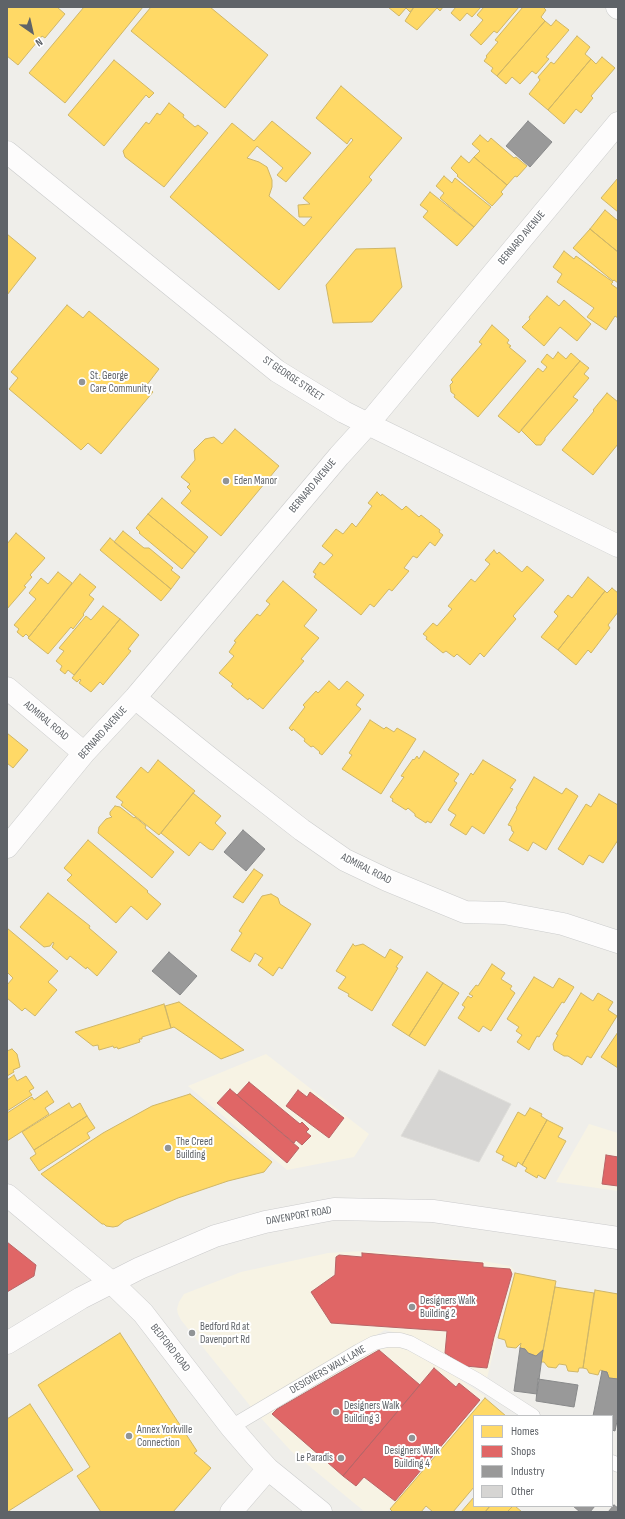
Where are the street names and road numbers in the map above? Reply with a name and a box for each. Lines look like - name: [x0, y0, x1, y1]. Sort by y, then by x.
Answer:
- street label: BERNARD AVENUE: [496, 208, 548, 268]
- street label: ST GEORGE STREET: [260, 354, 326, 404]
- street label: BERNARD AVENUE: [287, 456, 339, 516]
- street label: ADMIRAL ROAD: [21, 698, 71, 744]
- street label: BERNARD AVENUE: [76, 704, 130, 762]
- street label: ADMIRAL ROAD: [339, 851, 393, 887]
- street label: DAVENPORT ROAD: [265, 1204, 333, 1228]
- street label: BEDFORD ROAD: [147, 1321, 193, 1375]
- street label: DESIGNERS WALK LANE: [288, 1343, 368, 1397]

